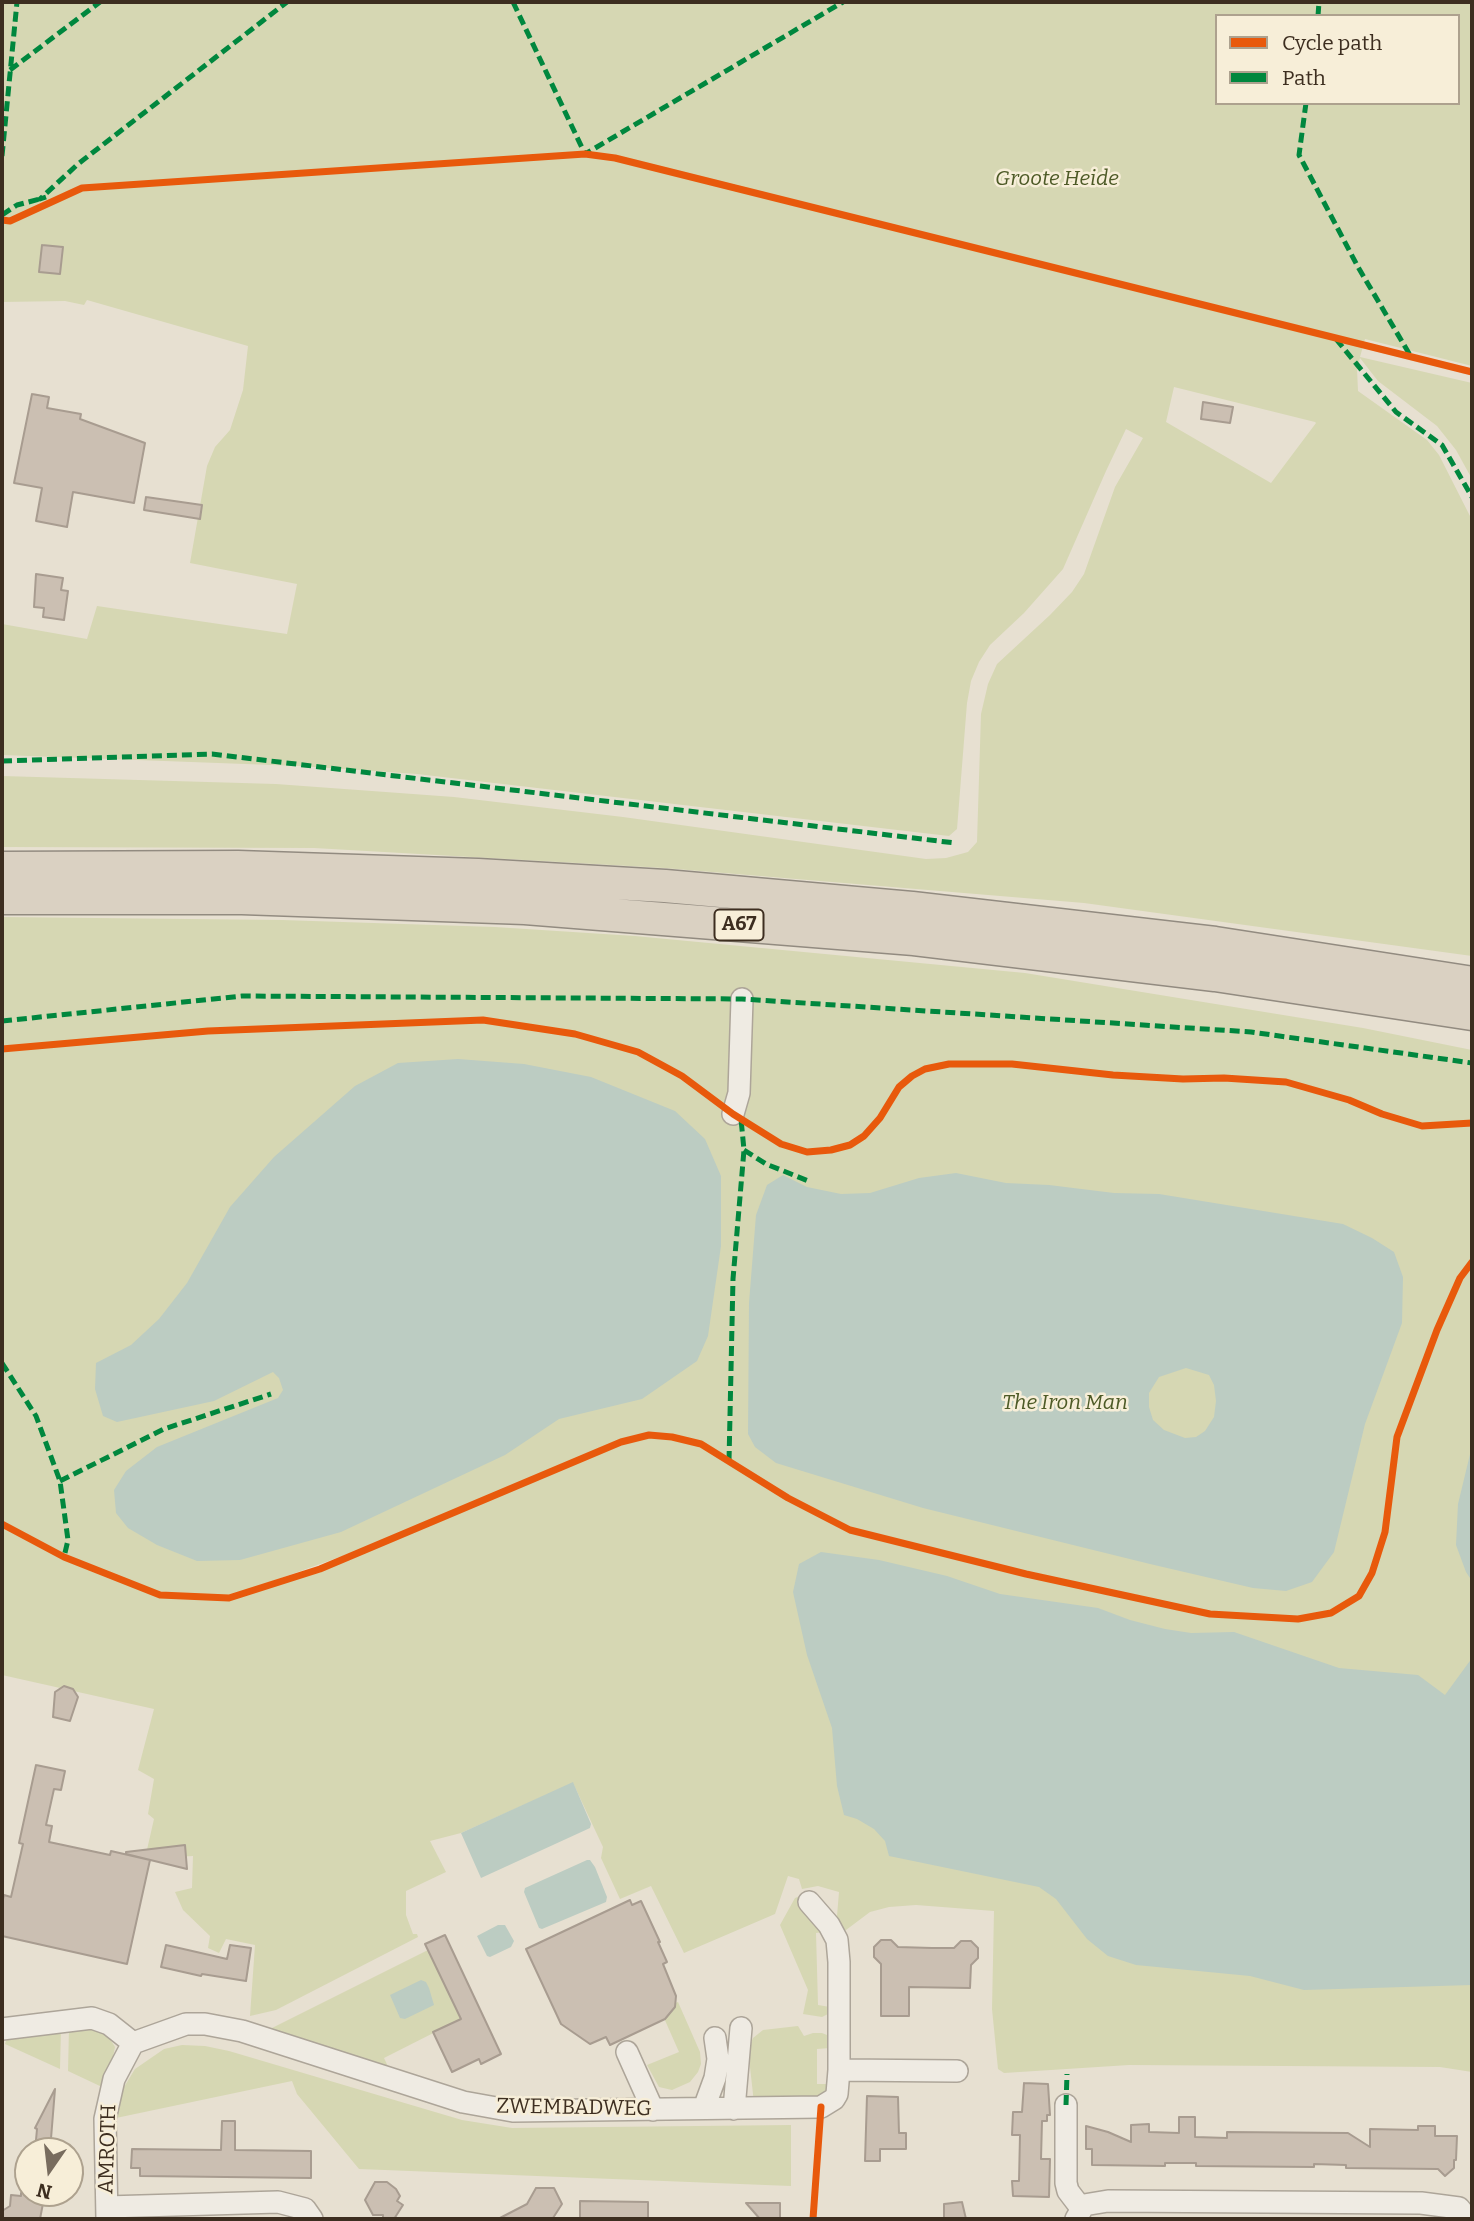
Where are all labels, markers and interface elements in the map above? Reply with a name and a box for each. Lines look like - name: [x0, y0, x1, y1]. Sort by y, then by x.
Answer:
- legend: [1215, 14, 1460, 105]
- text: Cycle path: [1282, 30, 1382, 56]
- text: Path: [1282, 65, 1326, 91]
- park label: Groote Heide: [995, 166, 1119, 192]
- road number: A67: [714, 909, 764, 940]
- park label: The Iron Man: [1002, 1390, 1128, 1416]
- street label: ZWEMBADWEG: [496, 2094, 652, 2122]
- street label: AMROTH: [94, 2104, 122, 2194]
- north arrow: [14, 2137, 84, 2207]
- text: N: [34, 2178, 54, 2204]

